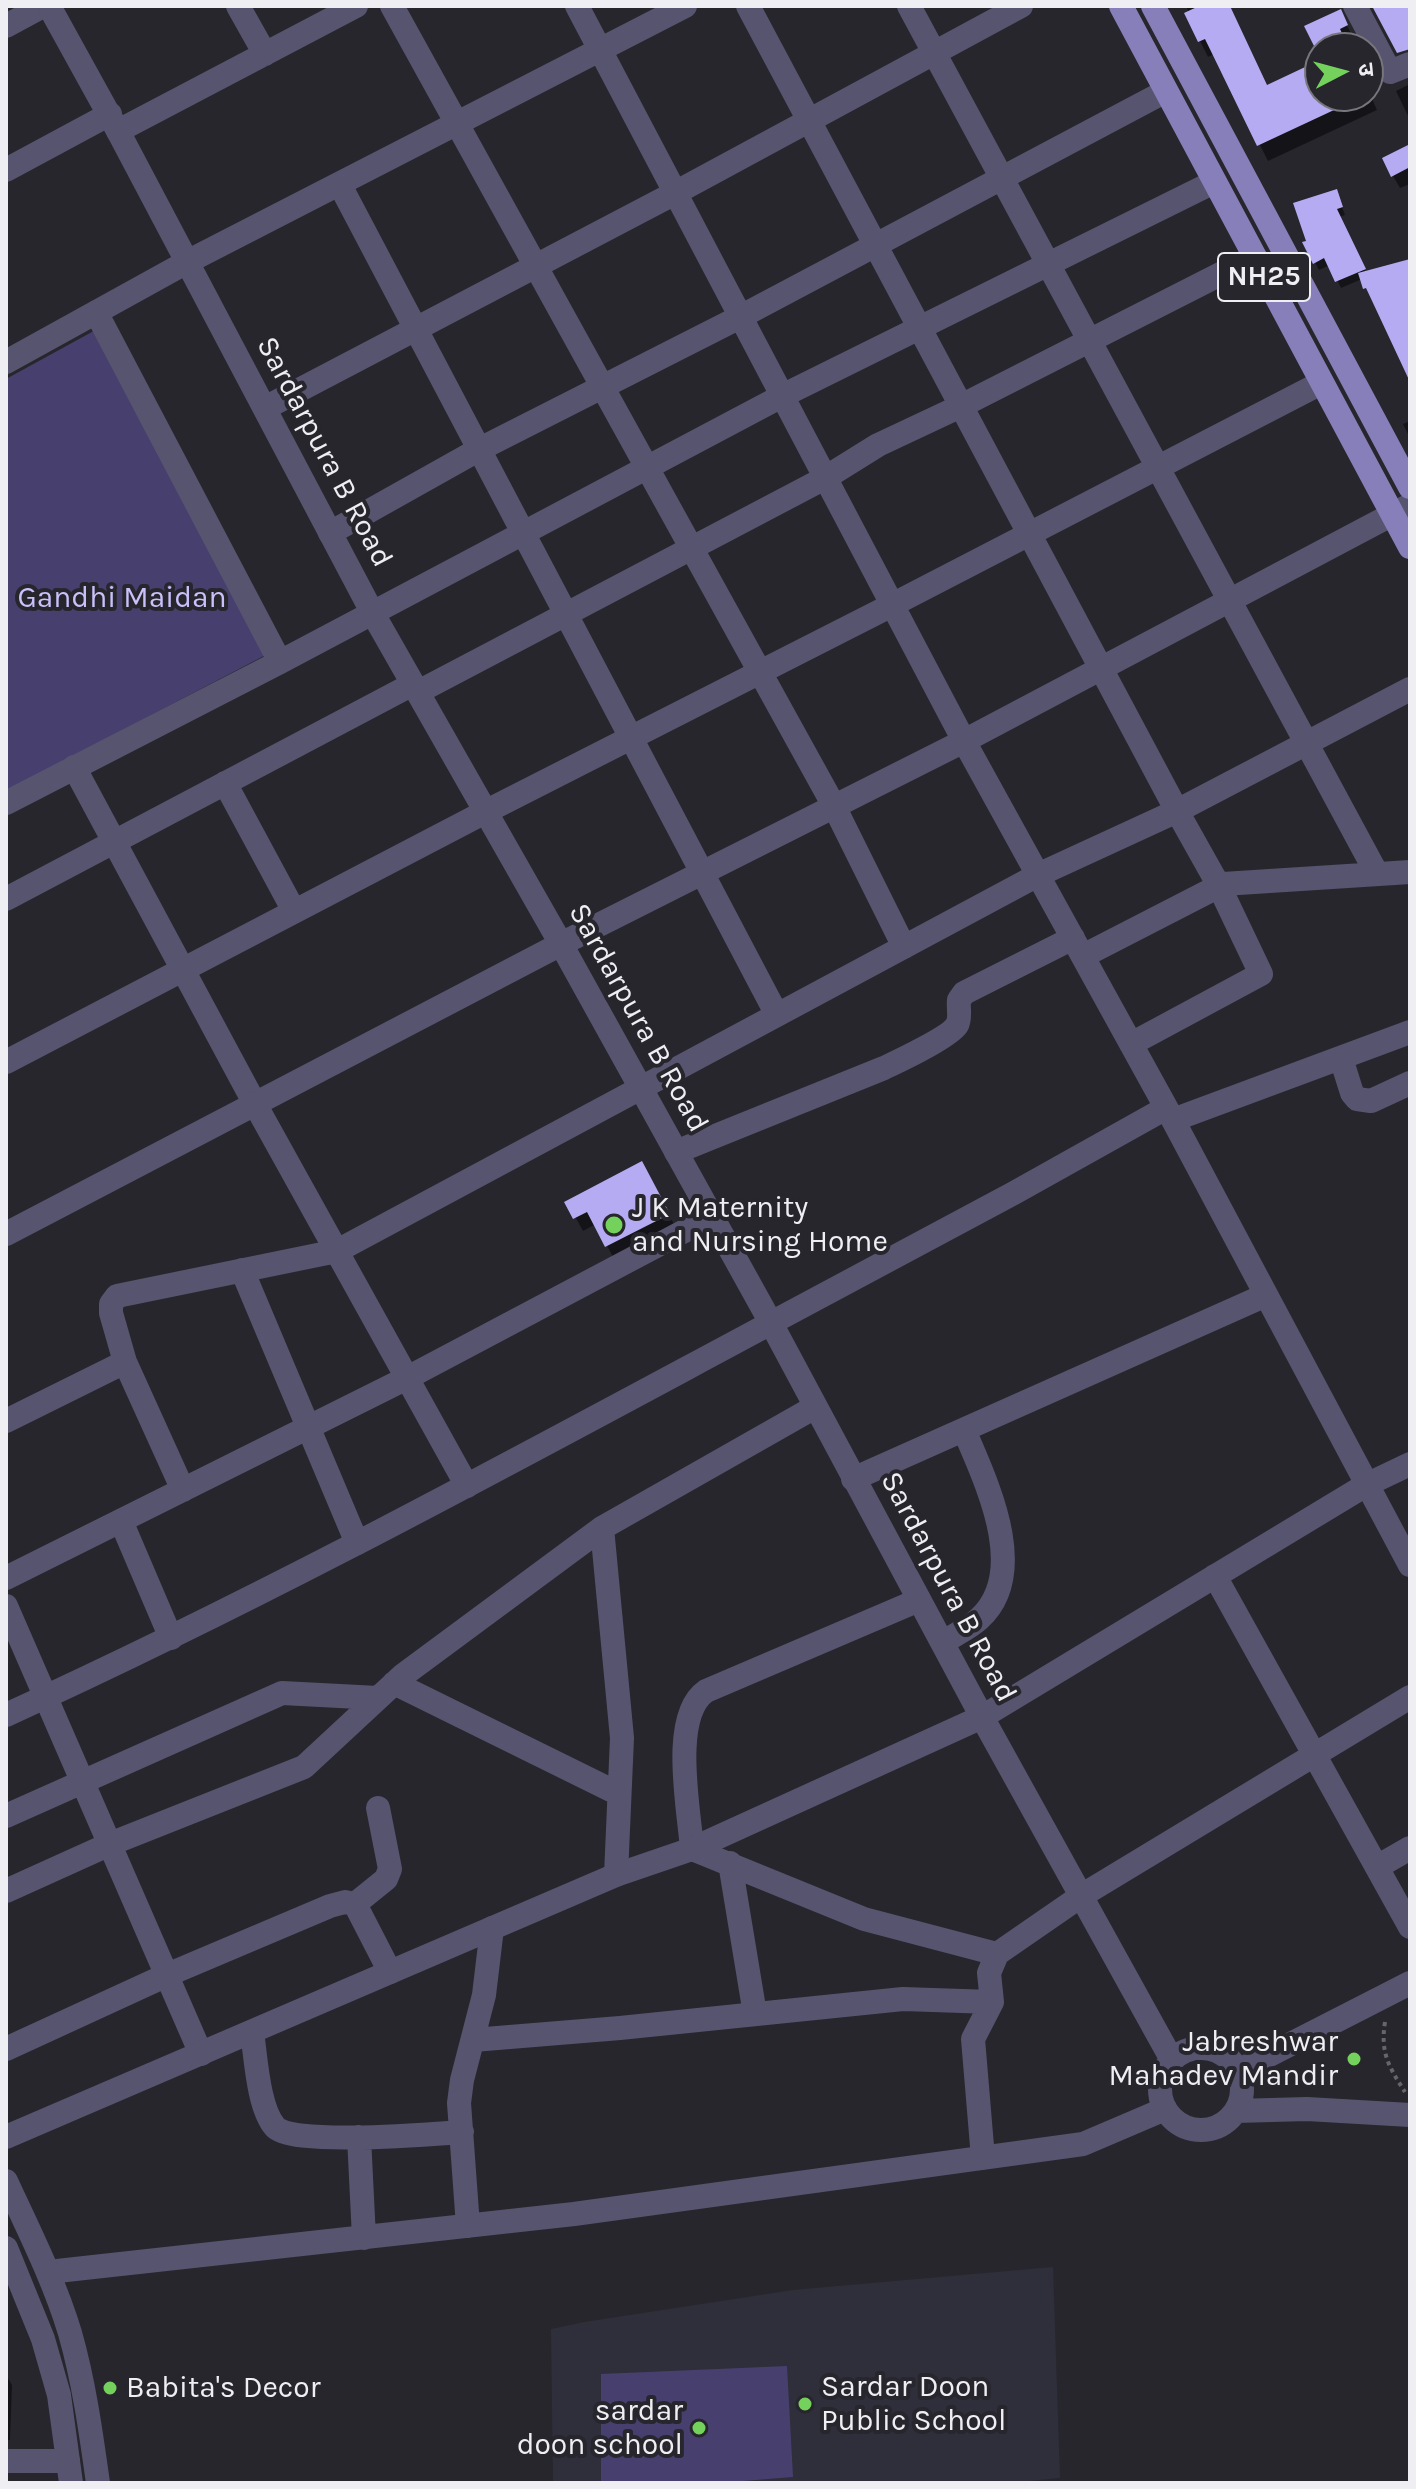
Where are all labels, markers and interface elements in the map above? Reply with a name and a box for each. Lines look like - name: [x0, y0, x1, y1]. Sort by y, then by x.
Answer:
- north arrow: [1304, 32, 1384, 112]
- text: उ: [1352, 62, 1379, 77]
- road number: NH25: [1218, 253, 1310, 301]
- street label: Sardarpura B Road: [248, 331, 400, 573]
- park label: Gandhi Maidan: [17, 580, 227, 616]
- street label: Sardarpura B Road: [560, 897, 716, 1139]
- place label: J K Maternity and Nursing Home: [632, 1190, 888, 1260]
- marker: J K Maternity and Nursing Home: [603, 1214, 625, 1236]
- street label: Sardarpura B Road: [872, 1466, 1024, 1708]
- place label: Jabreshwar Mahadev Mandir: [1108, 2024, 1338, 2094]
- marker: Jabreshwar Mahadev Mandir: [1345, 2050, 1363, 2068]
- place label: Sardar Doon Public School: [821, 2369, 1006, 2440]
- place label: Babita's Decor: [126, 2370, 321, 2406]
- marker: Babita's Decor: [101, 2379, 119, 2397]
- place label: sardar doon school: [517, 2393, 683, 2464]
- marker: Sardar Doon Public School: [796, 2395, 814, 2413]
- marker: sardar doon school: [690, 2419, 708, 2437]

